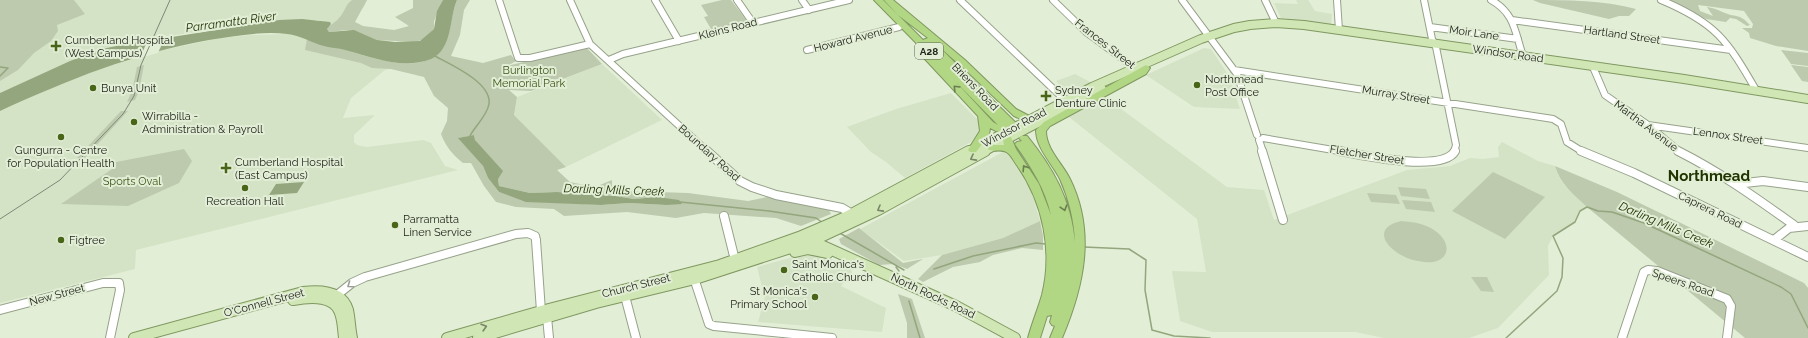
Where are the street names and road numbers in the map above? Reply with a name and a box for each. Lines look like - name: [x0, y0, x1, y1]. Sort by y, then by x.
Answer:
- street label: Kleins Road: [697, 15, 759, 43]
- street label: Frances Street: [1072, 16, 1138, 72]
- street label: Howard Avenue: [812, 23, 894, 55]
- street label: Moir Lane: [1448, 23, 1500, 43]
- street label: Hartland Street: [1583, 23, 1661, 47]
- road number: A28: [915, 43, 943, 59]
- street label: Windsor Road: [1472, 43, 1545, 65]
- street label: Briens Road: [949, 61, 1001, 114]
- street label: Murray Street: [1361, 83, 1431, 107]
- street label: Martha Avenue: [1611, 98, 1681, 155]
- street label: Windsor Road: [979, 105, 1049, 151]
- street label: Boundary Road: [676, 122, 743, 184]
- street label: Lennox Street: [1692, 125, 1764, 147]
- street label: Fletcher Street: [1329, 143, 1406, 167]
- street label: Caprera Road: [1676, 189, 1744, 231]
- street label: Speers Road: [1650, 266, 1716, 300]
- street label: Church Street: [600, 271, 672, 301]
- street label: North Rocks Road: [889, 271, 977, 321]
- street label: New Street: [28, 281, 86, 309]
- street label: O'Connell Street: [222, 286, 306, 320]

